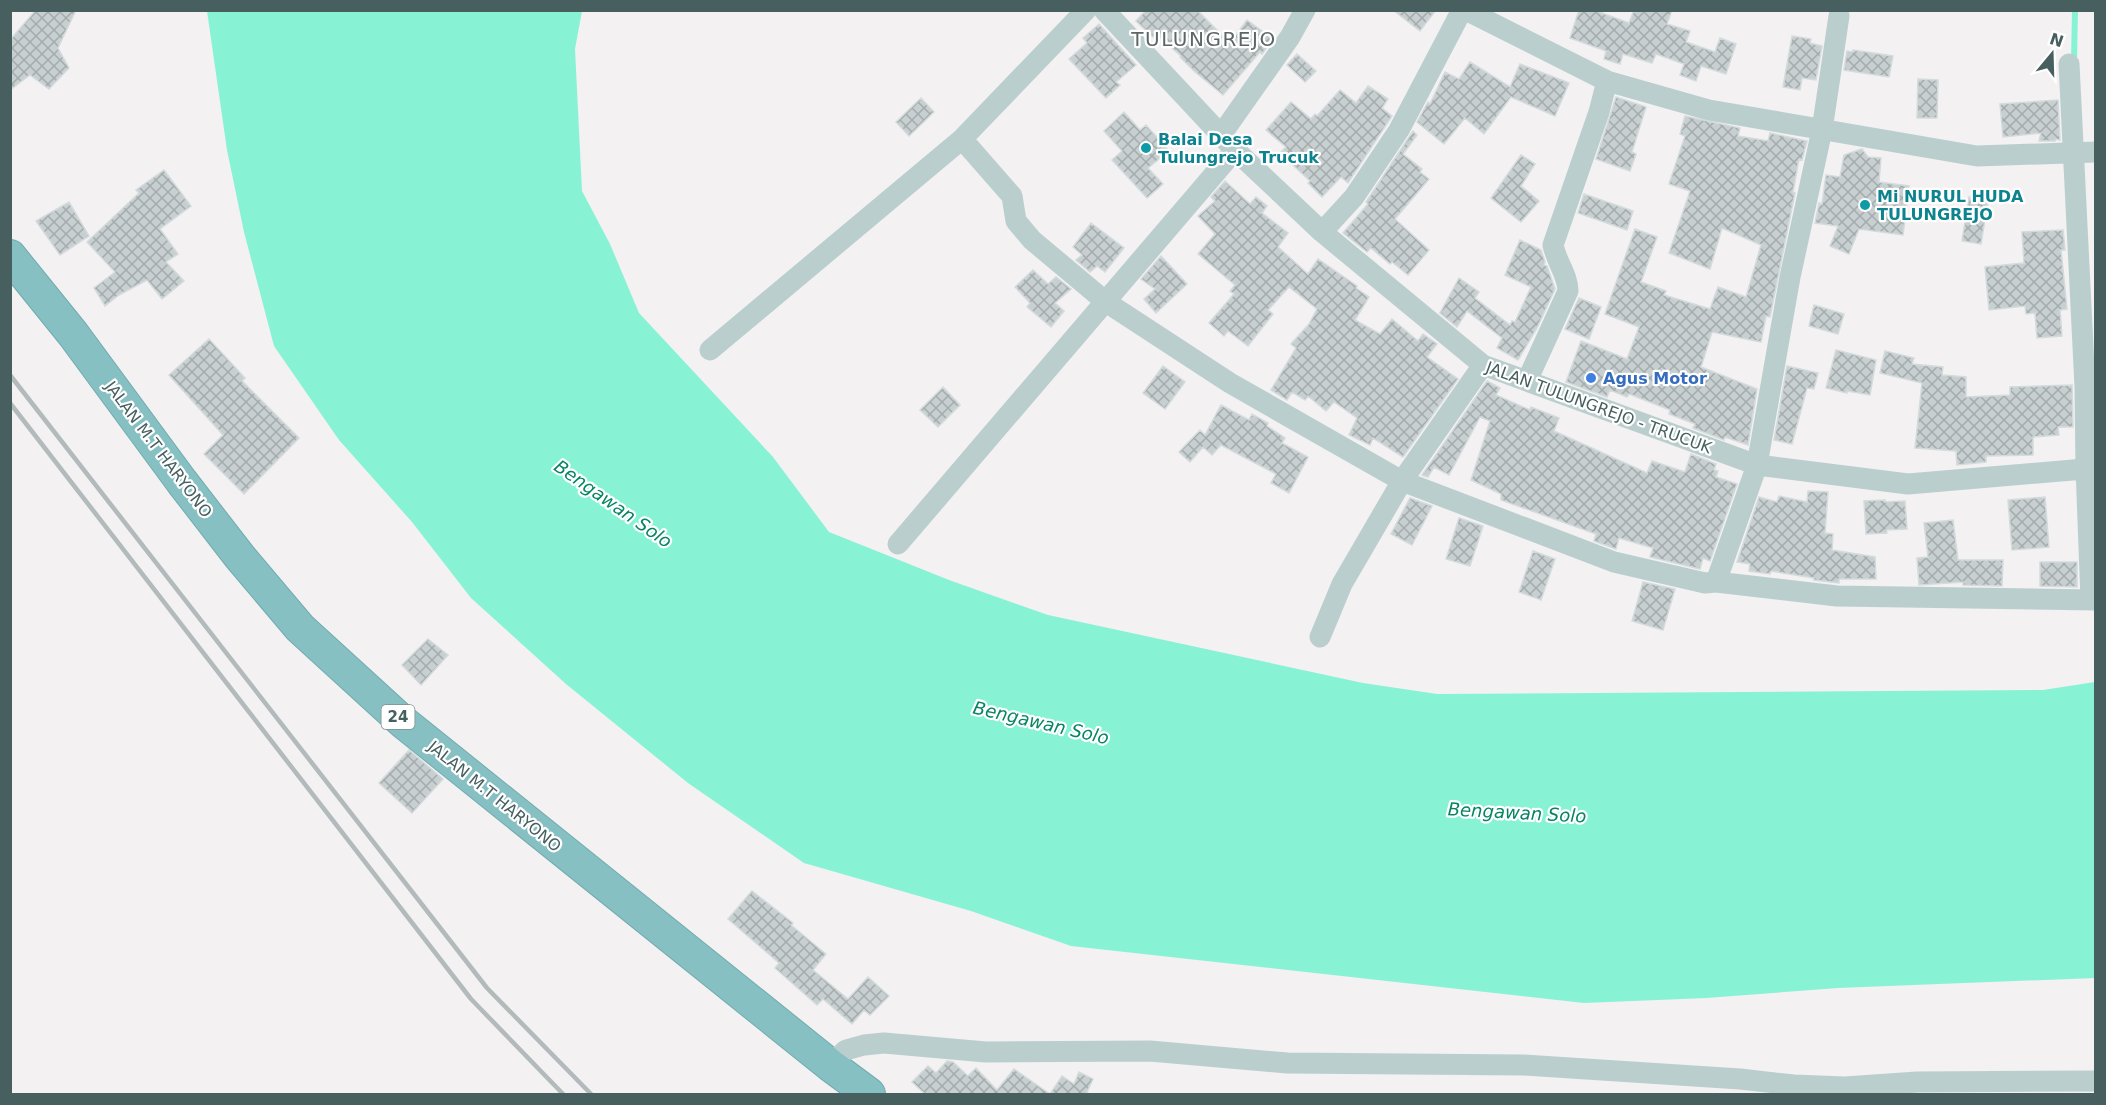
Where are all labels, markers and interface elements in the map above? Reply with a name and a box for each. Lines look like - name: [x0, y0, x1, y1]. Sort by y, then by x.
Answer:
- north arrow: [2022, 24, 2082, 84]
- district label: TULUNGREJO: [1130, 27, 1277, 51]
- text: N: [2047, 29, 2066, 51]
- place label: Balai Desa Tulungrejo Trucuk: [1158, 130, 1319, 167]
- marker: Balai Desa Tulungrejo Trucuk: [1139, 141, 1153, 155]
- place label: Mi NURUL HUDA TULUNGREJO: [1877, 187, 2024, 224]
- marker: Mi NURUL HUDA TULUNGREJO: [1858, 198, 1872, 212]
- street label: JALAN TULUNGREJO - TRUCUK: [1482, 357, 1715, 457]
- place label: Agus Motor: [1603, 369, 1707, 388]
- marker: Agus Motor: [1584, 371, 1598, 385]
- street label: JALAN M.T HARYONO: [101, 377, 216, 521]
- water label: Bengawan Solo: [550, 455, 676, 552]
- water label: Bengawan Solo: [971, 697, 1111, 748]
- road number: 24: [382, 705, 414, 729]
- street label: JALAN M.T HARYONO: [424, 736, 565, 856]
- water label: Bengawan Solo: [1447, 798, 1587, 827]

